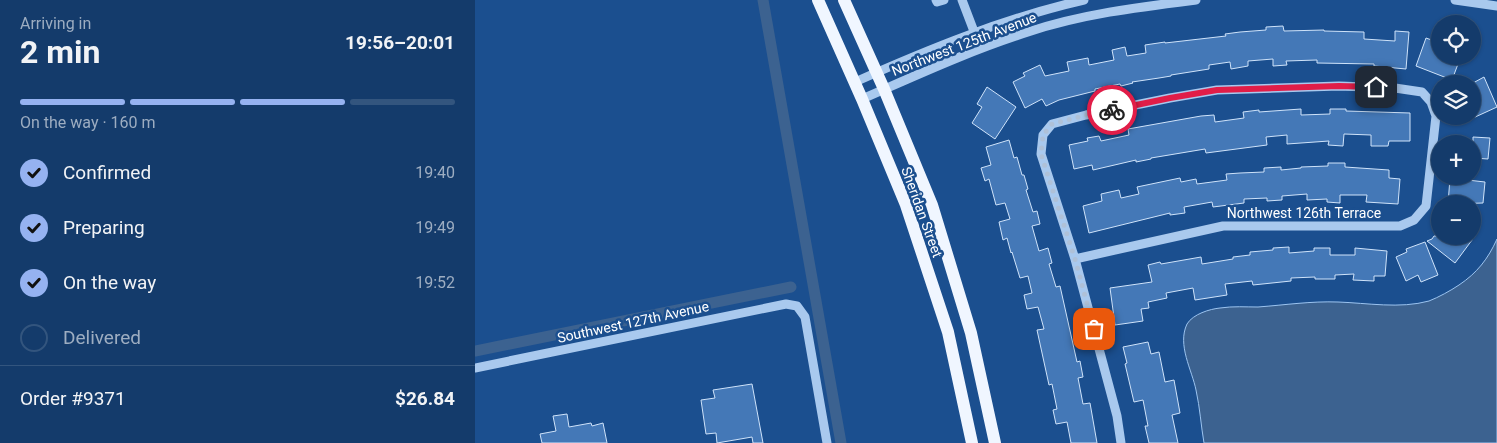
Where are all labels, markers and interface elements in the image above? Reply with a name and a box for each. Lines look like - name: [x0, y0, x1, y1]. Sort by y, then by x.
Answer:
- street label: Northwest 125th Avenue: [889, 9, 1039, 79]
- text: Arriving in: [20, 14, 91, 33]
- map controls: [1431, 15, 1481, 245]
- button: locate: [1431, 15, 1481, 65]
- text: 19:56–20:01: [345, 31, 455, 54]
- text: 2 min: [20, 33, 100, 71]
- pin: [1355, 66, 1397, 108]
- icon: home: [1362, 73, 1390, 101]
- button: layers: [1431, 75, 1481, 125]
- courier: [1087, 85, 1137, 135]
- icon: bike: [1098, 96, 1126, 124]
- text: On the way · 160 m: [20, 113, 156, 132]
- button: +: [1431, 135, 1481, 185]
- icon: check: [20, 159, 48, 187]
- text: Confirmed: [63, 161, 151, 184]
- text: 19:40: [415, 163, 455, 182]
- street label: Sheridan Street: [898, 165, 946, 260]
- button: −: [1431, 195, 1481, 245]
- street label: Northwest 126th Terrace: [1227, 205, 1381, 221]
- icon: check: [20, 214, 48, 242]
- text: Preparing: [63, 216, 145, 239]
- text: 19:49: [415, 218, 455, 237]
- icon: check: [20, 269, 48, 297]
- text: On the way: [63, 271, 156, 294]
- text: 19:52: [415, 273, 455, 292]
- street label: Southwest 127th Avenue: [556, 298, 710, 346]
- pin: [1073, 308, 1115, 350]
- icon: bag: [1080, 315, 1108, 343]
- text: Delivered: [63, 326, 141, 349]
- text: Order #9371: [20, 387, 126, 410]
- text: $26.84: [395, 387, 455, 410]

